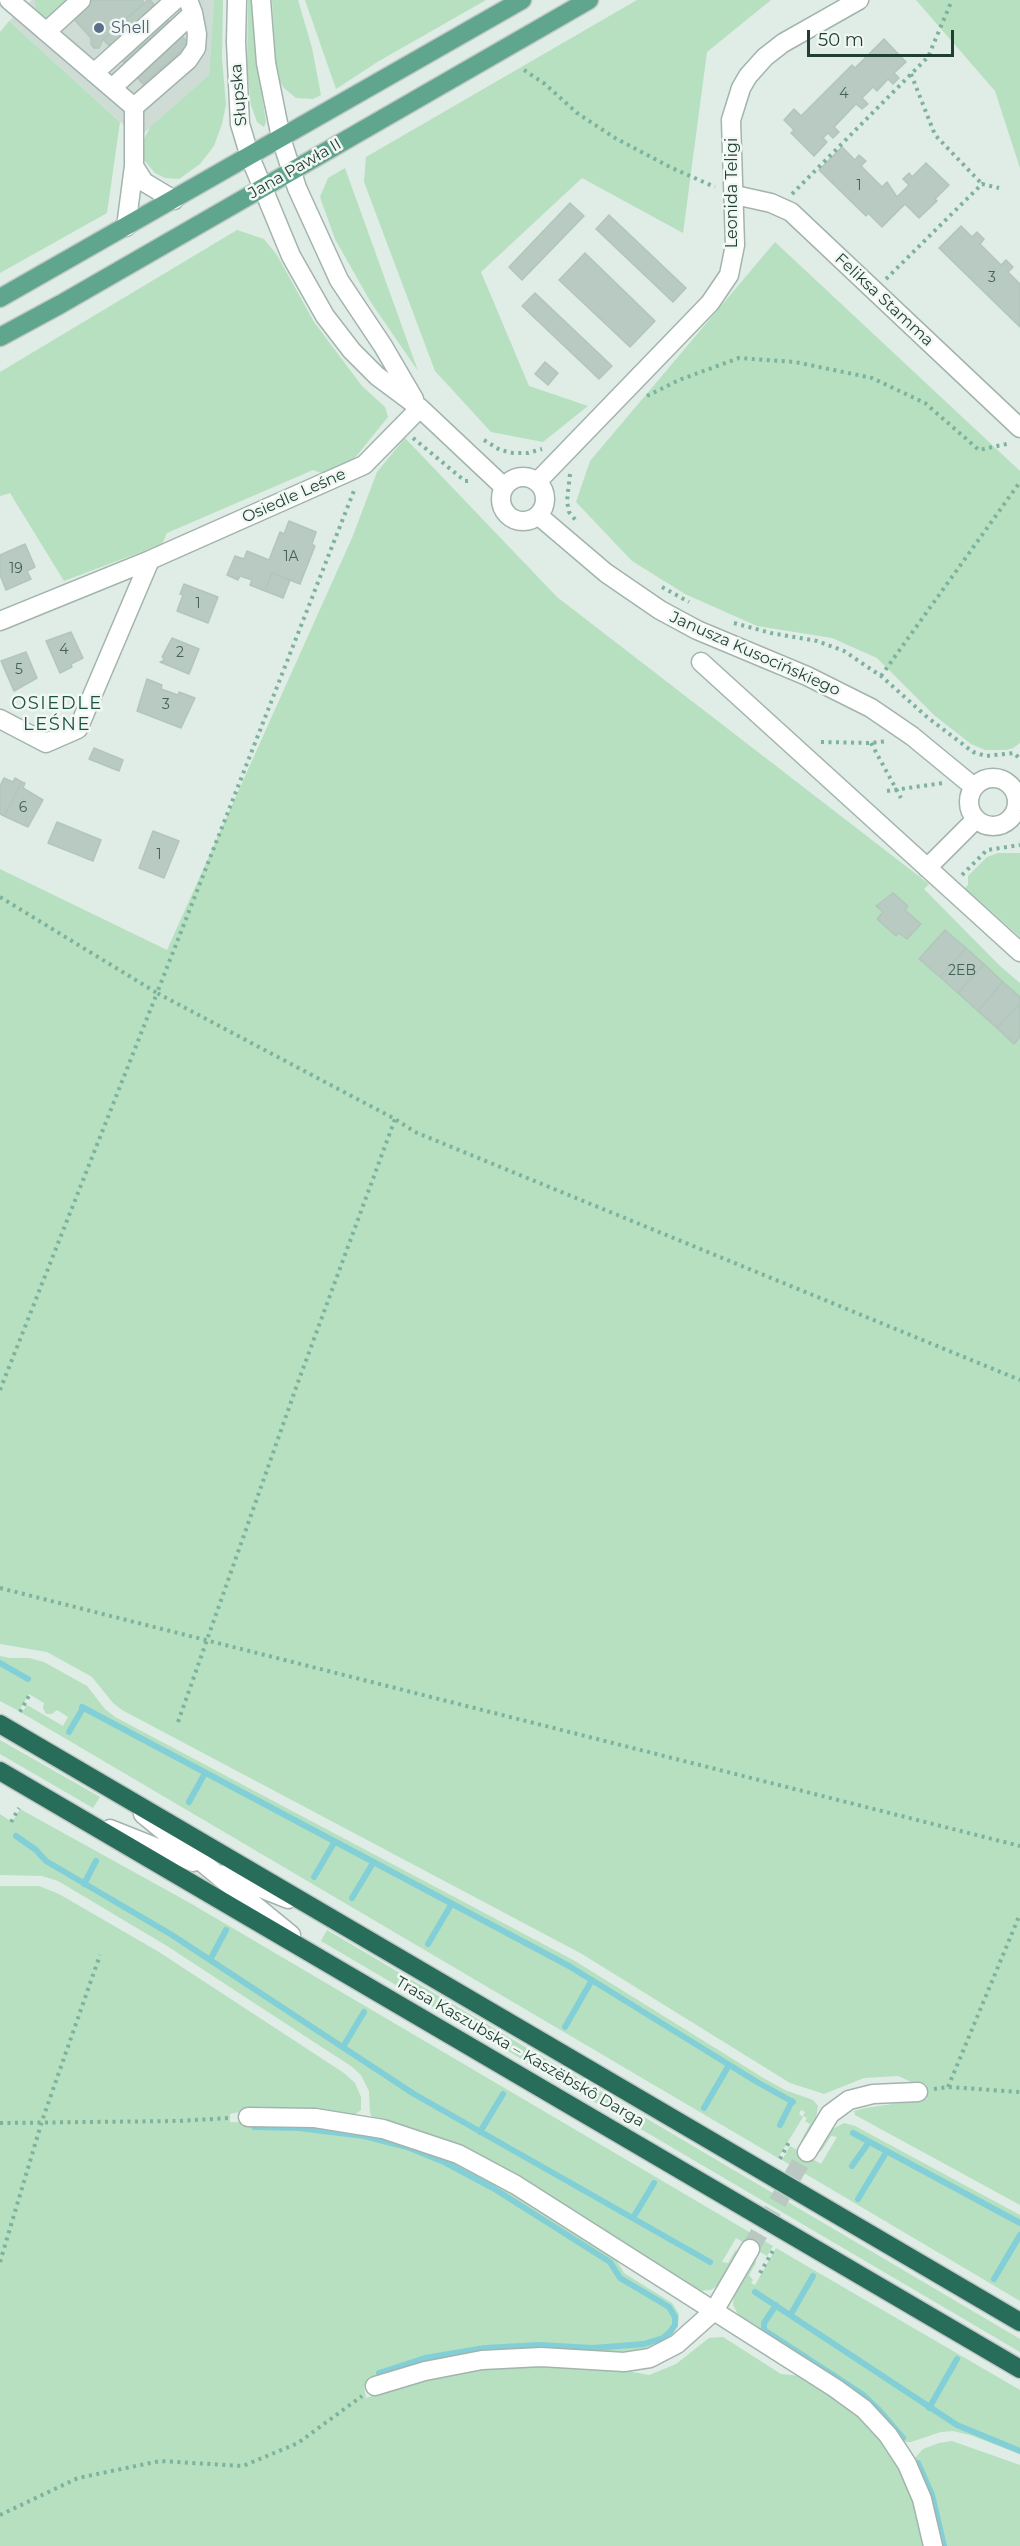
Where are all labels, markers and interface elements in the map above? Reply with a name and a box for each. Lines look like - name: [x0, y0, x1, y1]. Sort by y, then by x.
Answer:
- place label: Shell: [111, 18, 150, 38]
- scale bar: [810, 18, 957, 56]
- marker: Shell: [92, 21, 106, 35]
- text: 50 m: [818, 29, 864, 51]
- street label: Słupska: [227, 63, 251, 127]
- house number: 4: [839, 86, 849, 102]
- street label: Jana Pawła II: [245, 135, 345, 203]
- street label: Leonida Teligi: [722, 138, 742, 248]
- house number: 1: [856, 178, 862, 194]
- street label: Feliksa Stamma: [831, 249, 937, 351]
- house number: 3: [988, 270, 996, 286]
- street label: Osiedle Leśne: [239, 465, 349, 527]
- house number: 1A: [283, 549, 299, 565]
- house number: 19: [9, 561, 23, 577]
- house number: 1: [195, 596, 201, 612]
- street label: Janusza Kusocińskiego: [667, 608, 843, 700]
- house number: 4: [59, 642, 69, 658]
- house number: 2: [176, 645, 184, 661]
- house number: 5: [15, 662, 23, 678]
- district label: OSIEDLE LEŚNE: [11, 693, 103, 736]
- house number: 3: [162, 697, 170, 713]
- house number: 6: [19, 800, 27, 816]
- house number: 1: [156, 847, 162, 863]
- house number: 2EB: [948, 963, 976, 979]
- street label: Trasa Kaszubska – Kaszëbskô Darga: [392, 1973, 648, 2131]

